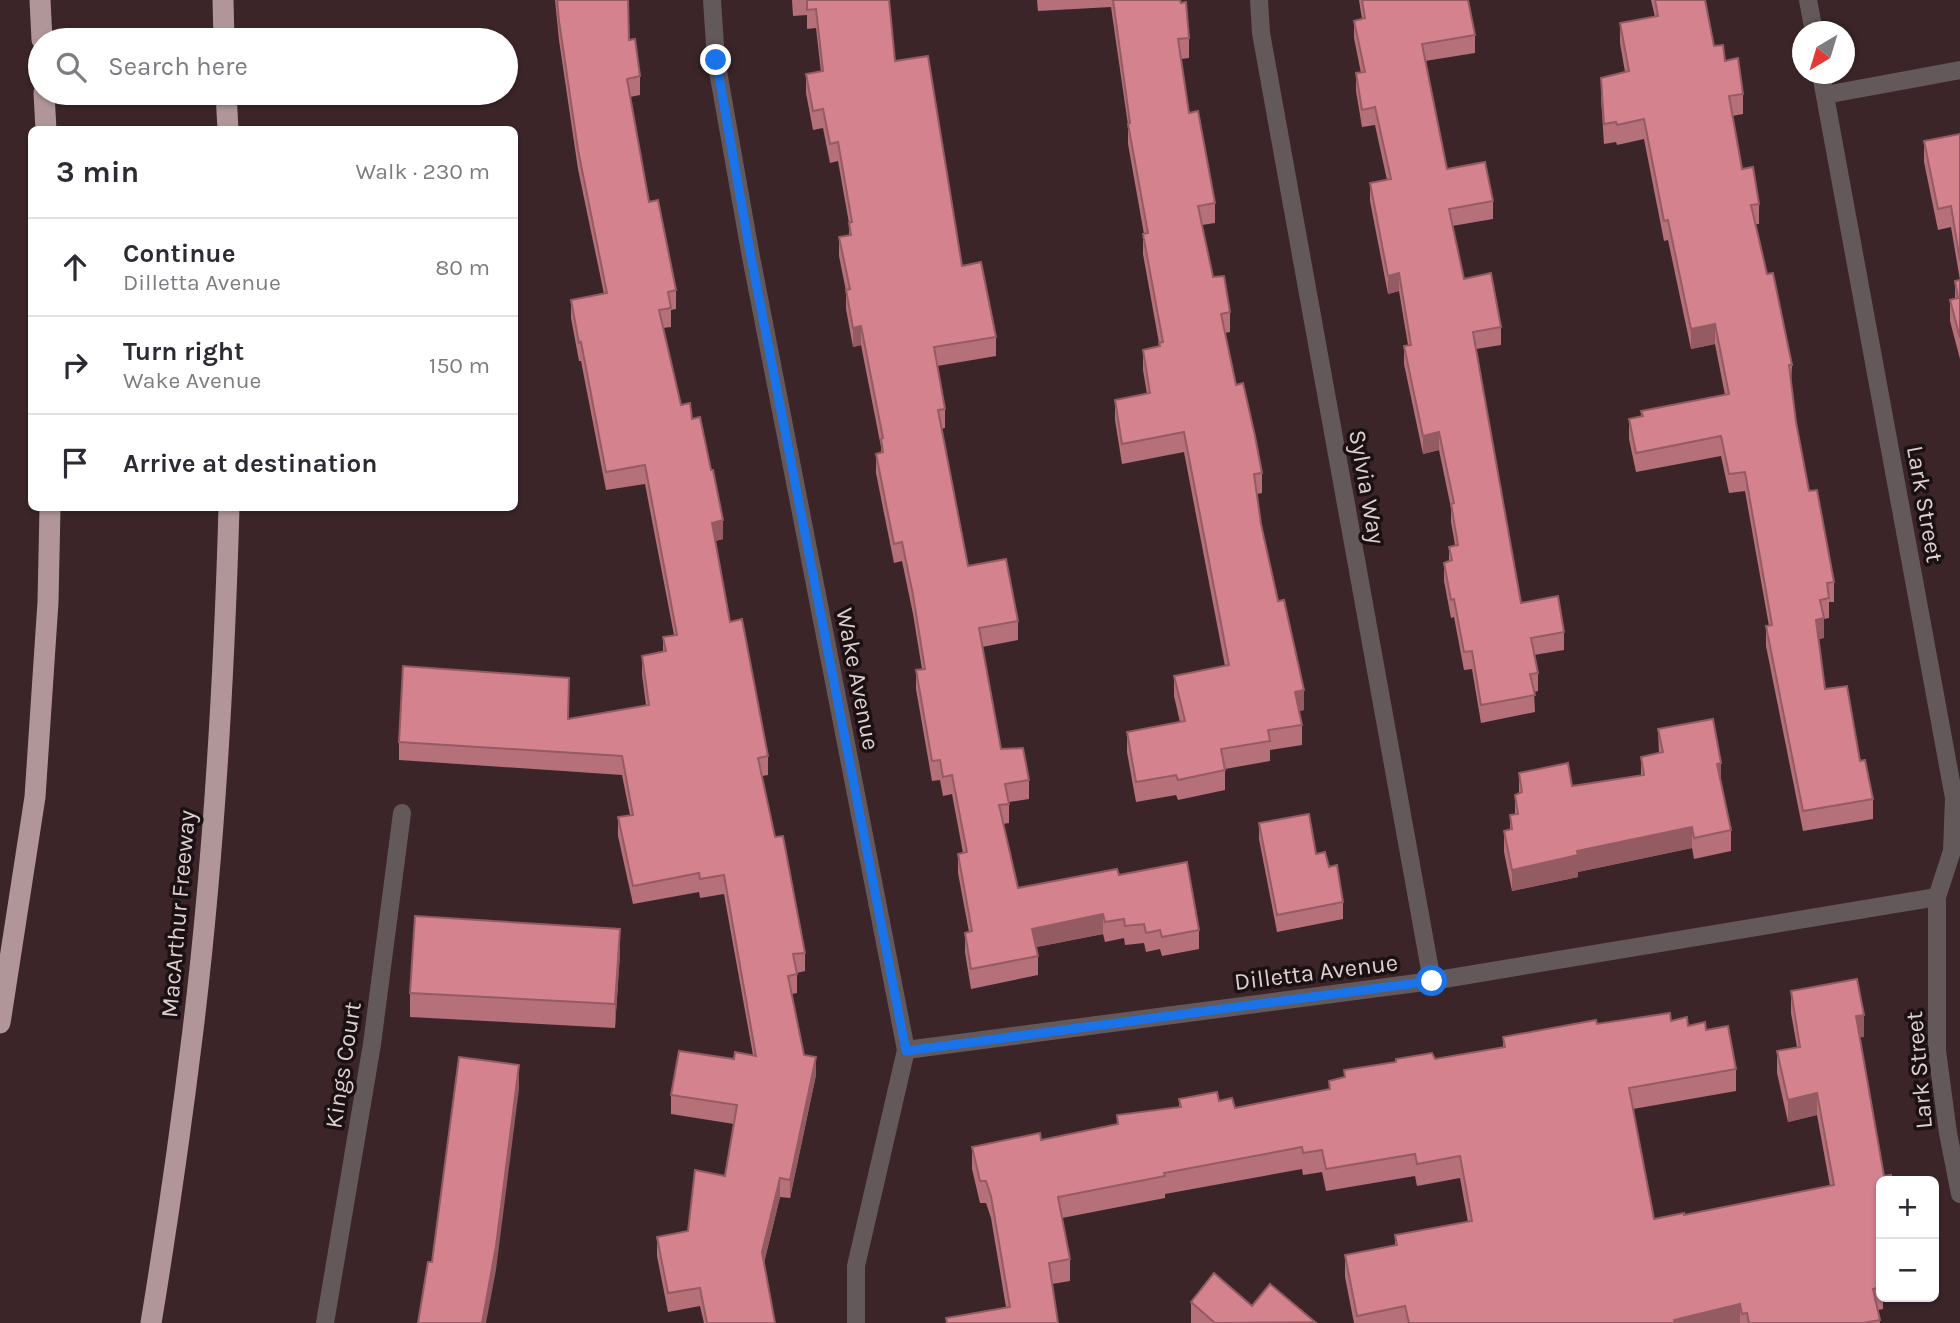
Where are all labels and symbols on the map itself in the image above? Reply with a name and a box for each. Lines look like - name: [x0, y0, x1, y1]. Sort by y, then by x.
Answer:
- north arrow: [1792, 21, 1855, 84]
- route end: [700, 44, 731, 75]
- street label: Sylvia Way: [1343, 428, 1391, 546]
- street label: Lark Street: [1901, 443, 1949, 565]
- street label: Wake Avenue: [830, 605, 886, 753]
- street label: MacArthur Freeway: [155, 809, 201, 1019]
- street label: Dilletta Avenue: [1233, 948, 1399, 996]
- route start: [1416, 965, 1447, 996]
- street label: Kings Court: [319, 1000, 367, 1130]
- street label: Lark Street: [1900, 1010, 1938, 1130]

